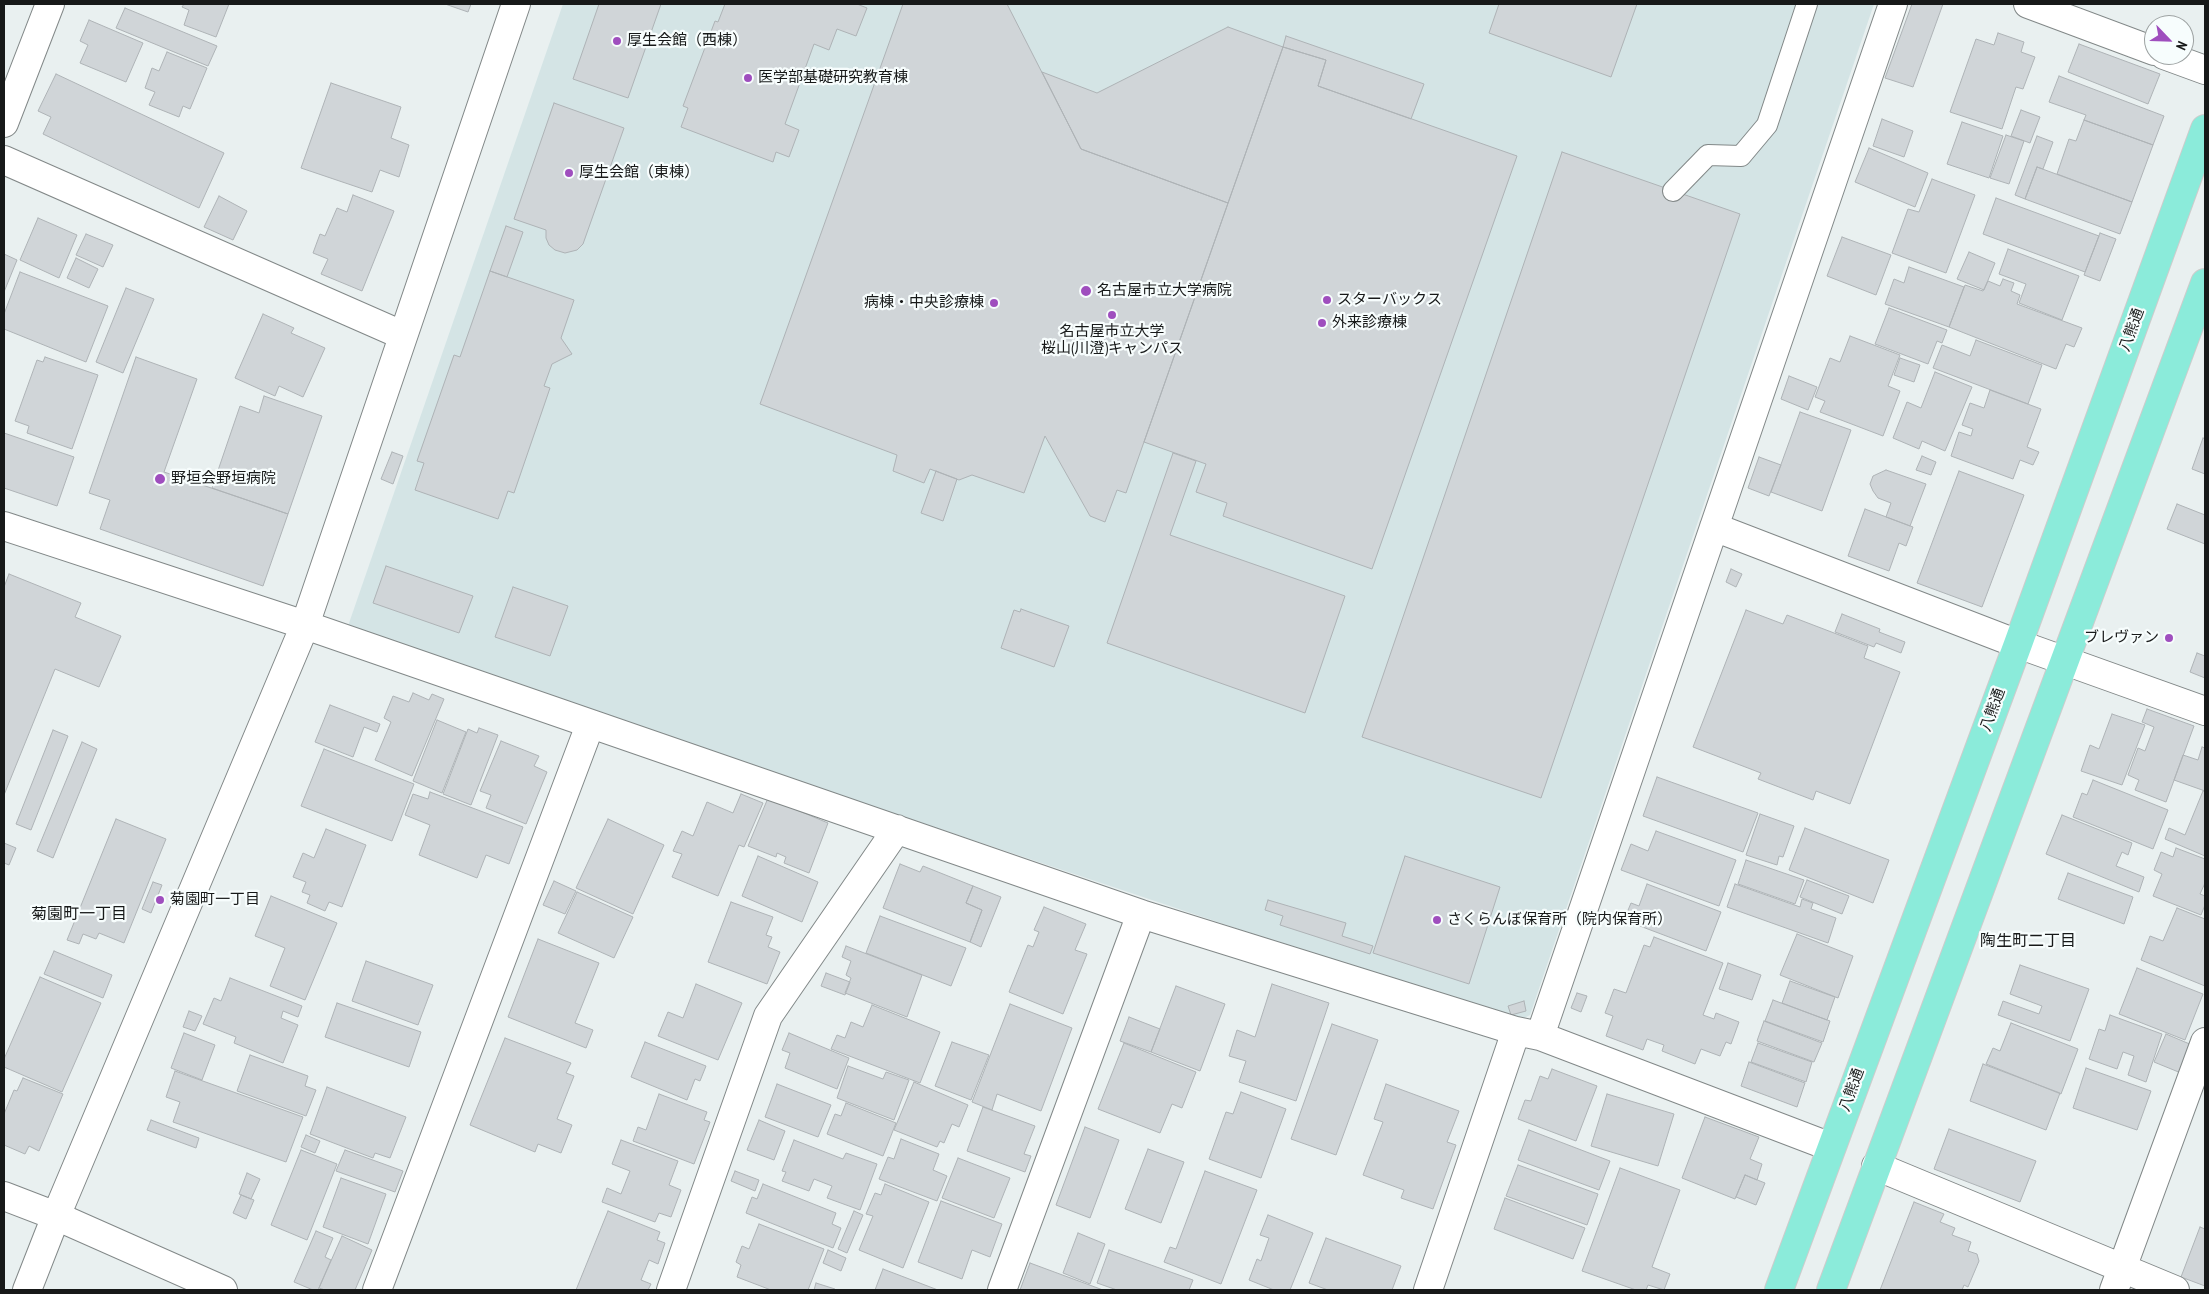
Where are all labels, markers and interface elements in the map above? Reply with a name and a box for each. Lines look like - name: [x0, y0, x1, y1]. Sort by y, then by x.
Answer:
- north arrow: [2144, 15, 2194, 65]
- place label: 厚生会館（西棟）: [627, 32, 747, 50]
- marker: 厚生会館（西棟）: [611, 35, 623, 47]
- text: N: [2172, 39, 2192, 53]
- place label: 医学部基礎研究教育棟: [758, 69, 908, 87]
- marker: 医学部基礎研究教育棟: [742, 72, 754, 84]
- place label: 厚生会館（東棟）: [579, 164, 699, 182]
- marker: 厚生会館（東棟）: [563, 167, 575, 179]
- place label: 名古屋市立大学病院: [1097, 282, 1232, 300]
- marker: 名古屋市立大学病院: [1079, 284, 1093, 298]
- place label: スターバックス: [1337, 291, 1442, 309]
- place label: 病棟・中央診療棟: [864, 294, 984, 312]
- marker: スターバックス: [1321, 294, 1333, 306]
- marker: 病棟・中央診療棟: [988, 297, 1000, 309]
- street label: 八熊通: [2116, 306, 2148, 354]
- marker: 名古屋市立大学 桜山(川澄)キャンパス: [1106, 309, 1118, 321]
- place label: 外来診療棟: [1332, 314, 1407, 332]
- marker: 外来診療棟: [1316, 317, 1328, 329]
- place label: 名古屋市立大学 桜山(川澄)キャンパス: [1041, 323, 1183, 358]
- place label: 野垣会野垣病院: [171, 470, 276, 488]
- marker: 野垣会野垣病院: [153, 472, 167, 486]
- place label: ブレヴァン: [2084, 629, 2159, 647]
- marker: ブレヴァン: [2163, 632, 2175, 644]
- street label: 八熊通: [1977, 686, 2009, 734]
- place label: 菊園町一丁目: [170, 891, 260, 909]
- marker: 菊園町一丁目: [154, 894, 166, 906]
- district label: 菊園町一丁目: [31, 904, 127, 924]
- place label: さくらんぼ保育所（院内保育所）: [1447, 911, 1672, 929]
- marker: さくらんぼ保育所（院内保育所）: [1431, 914, 1443, 926]
- district label: 陶生町二丁目: [1980, 931, 2076, 951]
- street label: 八熊通: [1836, 1066, 1868, 1114]

